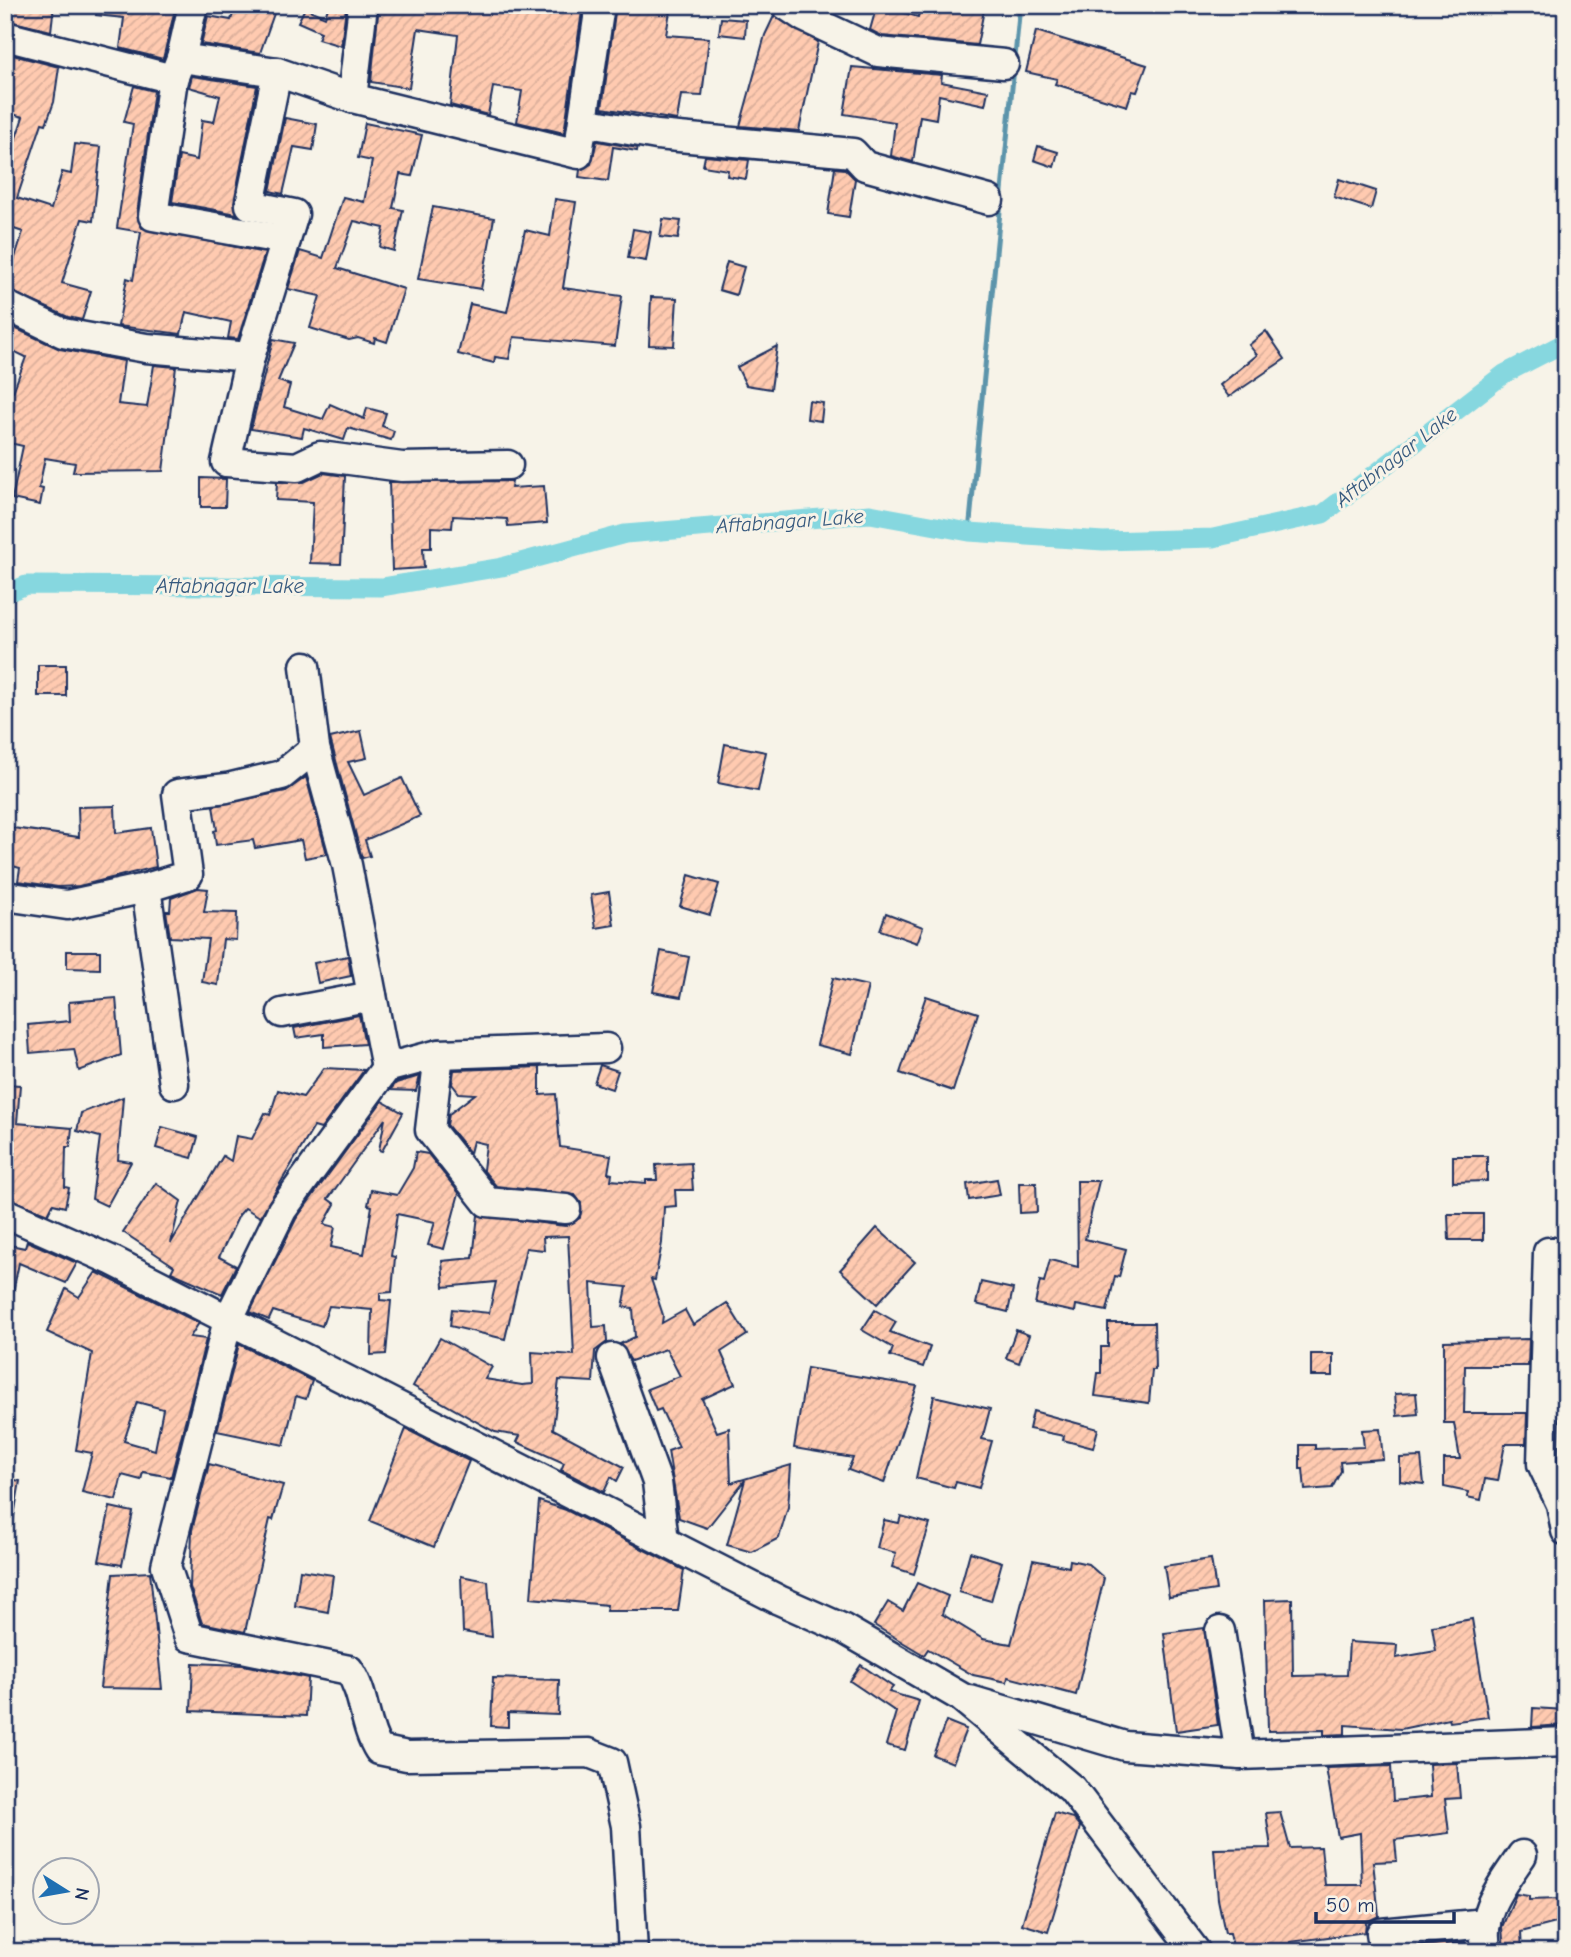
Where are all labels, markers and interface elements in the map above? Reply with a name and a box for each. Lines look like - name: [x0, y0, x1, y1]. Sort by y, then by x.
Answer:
- water label: Aftabnagar Lake: [1329, 402, 1462, 513]
- water label: Aftabnagar Lake: [714, 504, 865, 538]
- water label: Aftabnagar Lake: [155, 574, 305, 598]
- north arrow: [32, 1856, 102, 1926]
- scale bar: [1316, 1880, 1454, 1924]
- text: N: [70, 1886, 94, 1902]
- text: 50 m: [1326, 1893, 1375, 1917]

